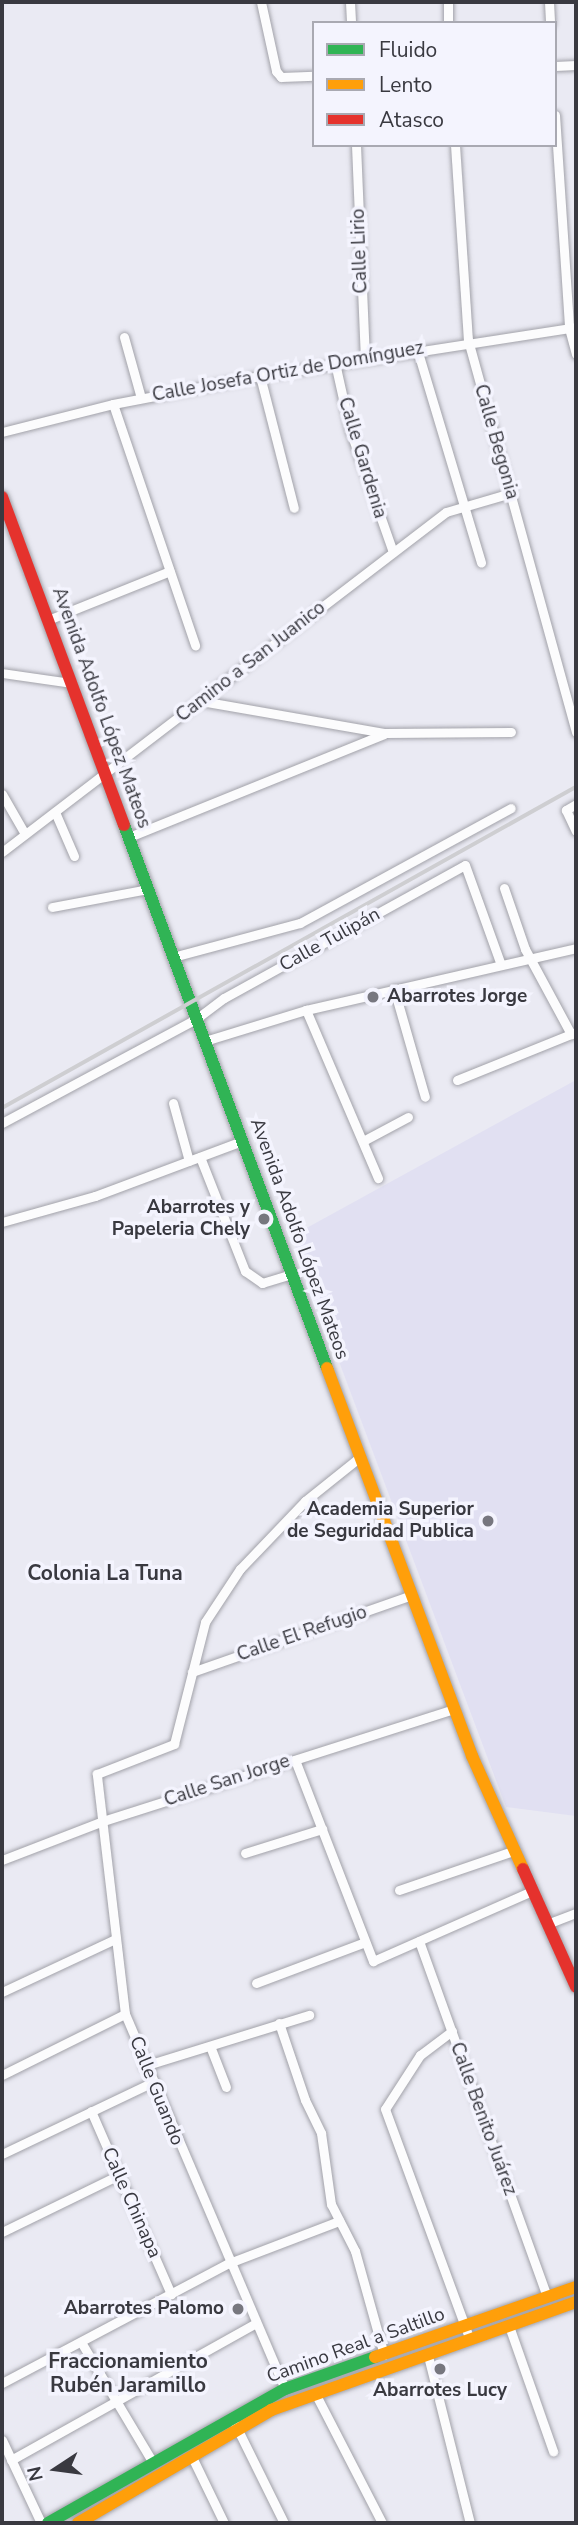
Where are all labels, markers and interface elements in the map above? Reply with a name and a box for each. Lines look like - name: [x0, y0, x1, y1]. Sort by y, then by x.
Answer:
- legend: [312, 21, 557, 147]
- text: Fluido: [379, 36, 437, 64]
- text: Lento: [379, 71, 432, 99]
- text: Atasco: [379, 106, 444, 134]
- street label: Calle Lirio: [347, 208, 373, 294]
- street label: Calle Josefa Ortiz de Domínguez: [150, 337, 426, 407]
- street label: Calle Begonia: [469, 382, 523, 502]
- street label: Calle Gardenia: [333, 395, 391, 521]
- street label: Avenida Adolfo López Mateos: [47, 584, 155, 832]
- street label: Camino a San Juanico: [172, 597, 330, 727]
- street label: Calle Tulipán: [276, 903, 384, 977]
- place label: Abarrotes Jorge: [387, 986, 527, 1008]
- marker: Abarrotes Jorge: [365, 989, 381, 1005]
- street label: Avenida Adolfo López Mateos: [245, 1115, 353, 1363]
- place label: Abarrotes y Papeleria Chely: [112, 1197, 250, 1241]
- marker: Abarrotes y Papeleria Chely: [256, 1211, 272, 1227]
- place label: Academia Superior de Seguridad Publica: [287, 1499, 474, 1543]
- marker: Academia Superior de Seguridad Publica: [480, 1513, 496, 1529]
- district label: Colonia La Tuna: [27, 1560, 183, 1586]
- street label: Calle El Refugio: [234, 1601, 370, 1667]
- street label: Calle San Jorge: [161, 1750, 293, 1812]
- street label: Calle Guando: [124, 2033, 188, 2149]
- street label: Calle Benito Juárez: [445, 2039, 521, 2199]
- street label: Calle Chinapa: [96, 2144, 166, 2262]
- place label: Abarrotes Palomo: [64, 2298, 224, 2320]
- marker: Abarrotes Palomo: [230, 2301, 246, 2317]
- street label: Camino Real a Saltillo: [264, 2303, 448, 2389]
- district label: Fraccionamiento Rubén Jaramillo: [48, 2348, 208, 2398]
- marker: Abarrotes Lucy: [432, 2361, 448, 2377]
- place label: Abarrotes Lucy: [373, 2380, 507, 2402]
- north arrow: [21, 2434, 91, 2504]
- text: N: [21, 2464, 50, 2484]

